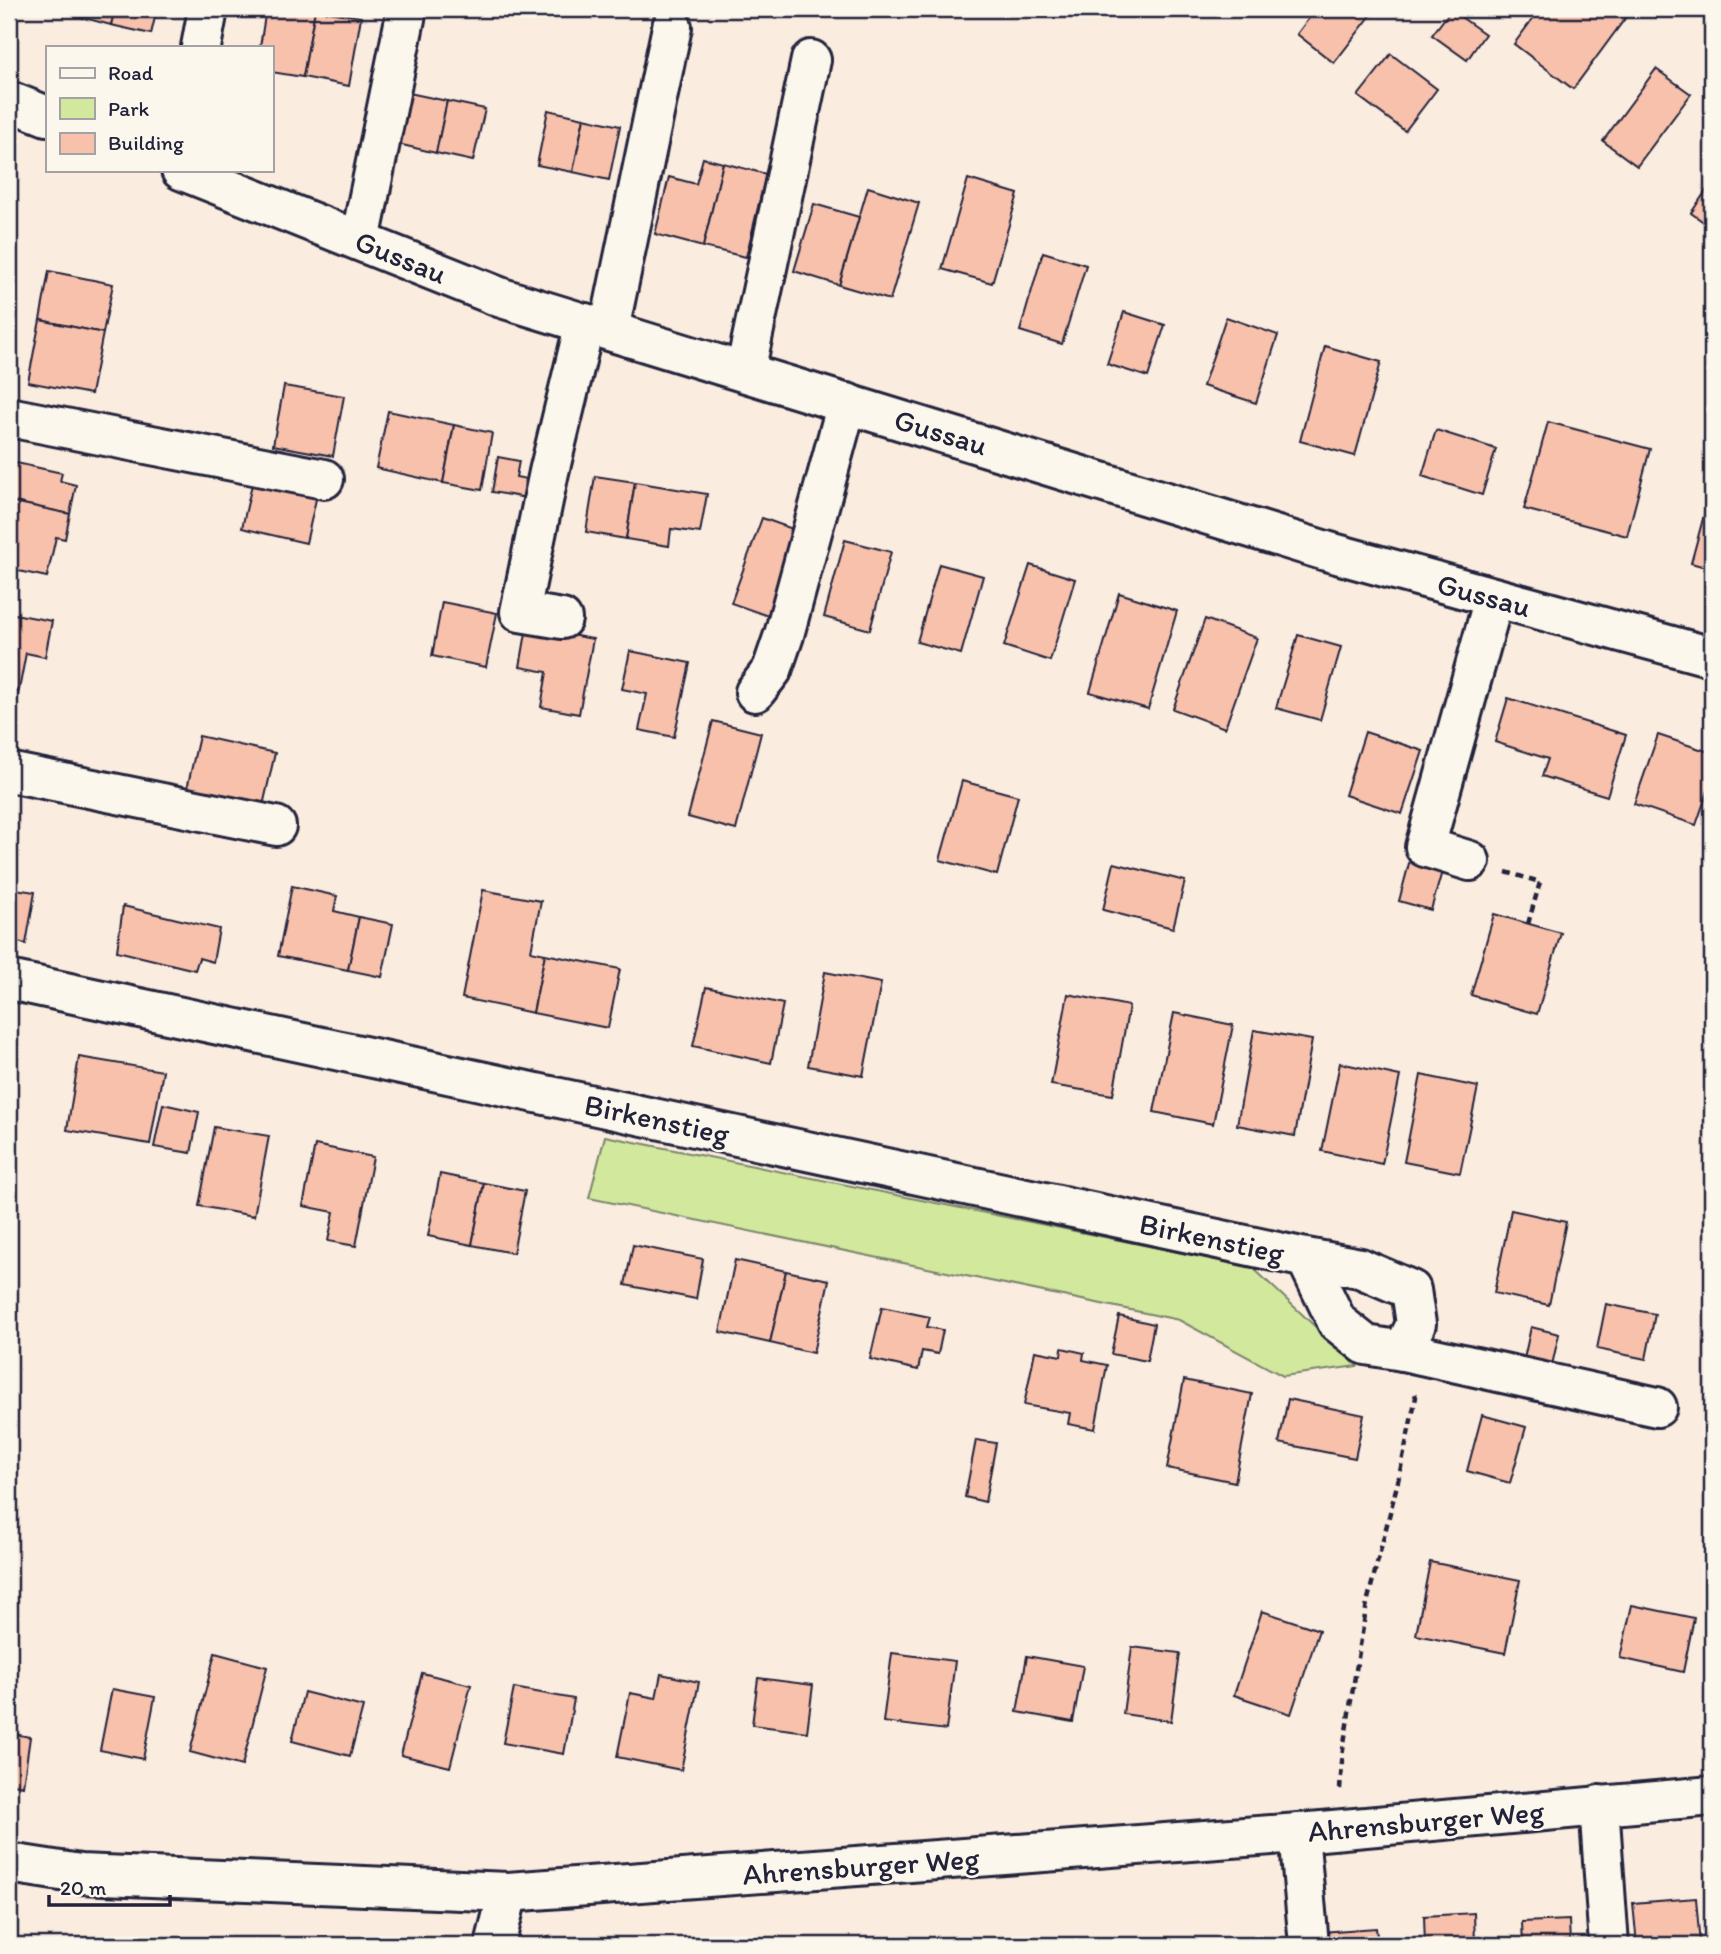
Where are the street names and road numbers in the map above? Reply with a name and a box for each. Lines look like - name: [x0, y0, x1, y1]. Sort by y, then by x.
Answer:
- street label: Gussau: [350, 222, 452, 292]
- street label: Gussau: [890, 400, 992, 464]
- street label: Gussau: [1433, 565, 1535, 625]
- street label: Birkenstieg: [581, 1086, 734, 1153]
- street label: Birkenstieg: [1136, 1205, 1289, 1272]
- street label: Ahrensburger Weg: [1306, 1792, 1546, 1850]
- street label: Ahrensburger Weg: [741, 1839, 981, 1893]

